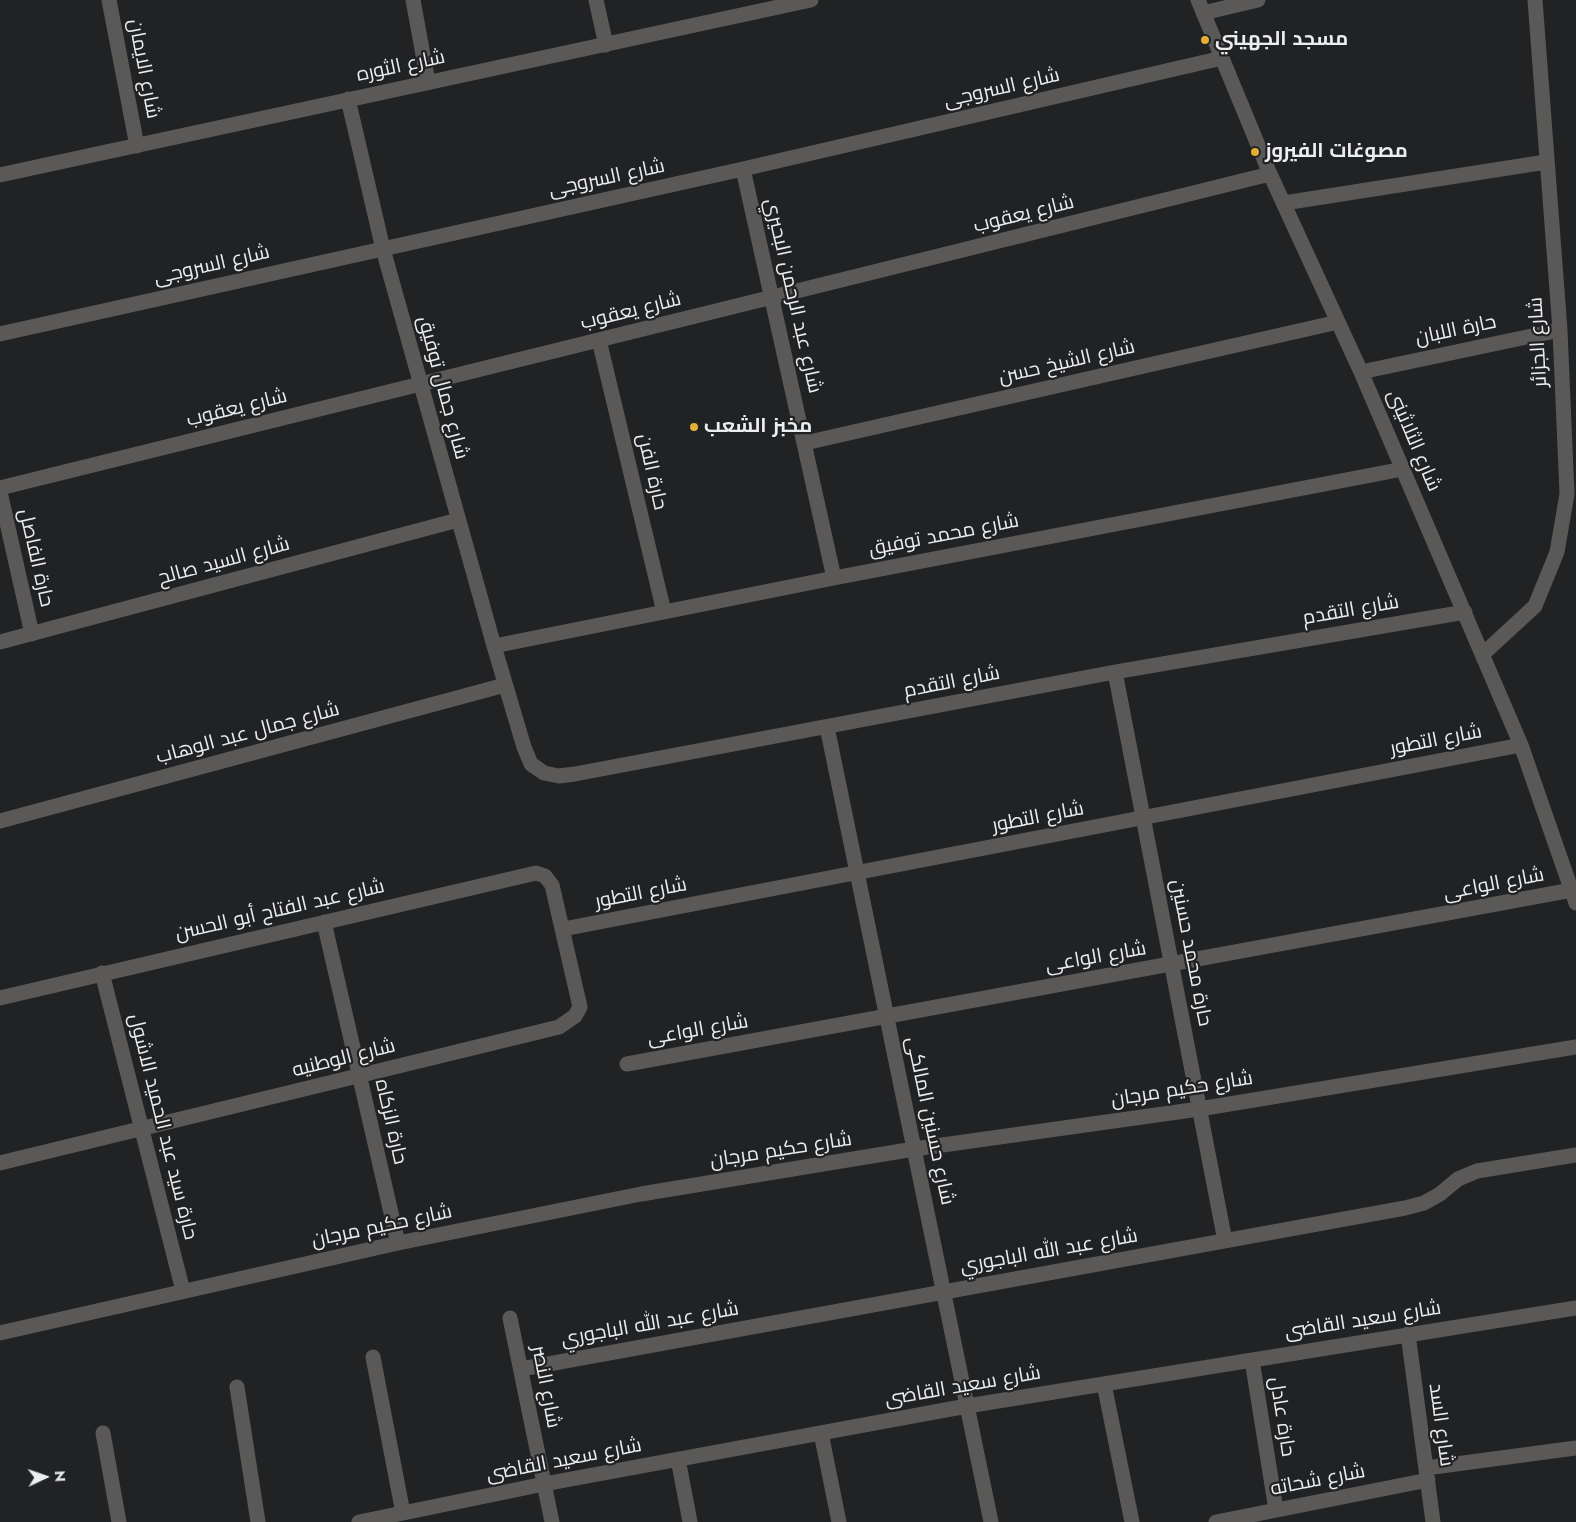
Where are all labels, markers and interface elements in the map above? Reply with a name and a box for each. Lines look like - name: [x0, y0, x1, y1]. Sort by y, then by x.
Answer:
- street label: شارع الايمان: [122, 17, 164, 121]
- place label: مسجد الجهيني: [1215, 28, 1348, 52]
- marker: مسجد الجهيني: [1199, 34, 1211, 46]
- street label: شارع الثوره: [354, 46, 448, 88]
- street label: شارع السروجى: [942, 64, 1062, 114]
- place label: مصوغات الفيروز: [1265, 140, 1408, 164]
- marker: مصوغات الفيروز: [1249, 146, 1261, 158]
- street label: شارع السروجى: [547, 155, 667, 203]
- street label: شارع يعقوب: [971, 191, 1077, 239]
- street label: شارع عبد الرحمن البحيري: [758, 196, 826, 396]
- street label: شارع السروجى: [152, 241, 272, 291]
- street label: شارع يعقوب: [578, 288, 684, 336]
- street label: شارع الجزائر: [1525, 296, 1553, 388]
- street label: حارة اللبان: [1413, 311, 1499, 351]
- street label: شارع جمال توفيق: [411, 314, 473, 462]
- street label: شارع الشيخ حسن: [996, 336, 1138, 390]
- street label: شارع يعقوب: [184, 385, 290, 433]
- street label: شارع الثلاثينى: [1381, 386, 1445, 496]
- place label: مخبز الشعب: [704, 415, 812, 439]
- marker: مخبز الشعب: [688, 421, 700, 433]
- street label: حارة الفن: [631, 432, 671, 512]
- street label: حارة الفاصل: [12, 507, 58, 609]
- street label: شارع محمد توفيق: [867, 510, 1021, 562]
- street label: شارع السيد صالح: [155, 533, 293, 591]
- street label: شارع التقدم: [1301, 591, 1401, 631]
- street label: شارع التقدم: [902, 662, 1002, 704]
- street label: شارع جمال عبد الوهاب: [154, 698, 342, 770]
- street label: شارع التطور: [1388, 720, 1484, 762]
- street label: شارع التطور: [990, 797, 1086, 839]
- street label: شارع الواعى: [1442, 863, 1546, 907]
- street label: شارع التطور: [593, 873, 689, 915]
- street label: شارع عبد الفتاح أبو الحسن: [173, 875, 387, 947]
- street label: حارة محمد حسنين: [1164, 878, 1216, 1028]
- street label: شارع الواعى: [1044, 937, 1148, 979]
- street label: شارع الواعى: [646, 1010, 750, 1052]
- street label: حارة سيد عبد الحميد الاشول: [122, 1011, 202, 1243]
- street label: شارع الوطنيه: [290, 1035, 398, 1083]
- street label: شارع حسنين المالكى: [899, 1035, 959, 1207]
- street label: شارع حكيم مرجان: [1109, 1067, 1255, 1113]
- street label: حارة الزكاه: [369, 1077, 411, 1167]
- street label: شارع حكيم مرجان: [708, 1128, 854, 1174]
- street label: شارع حكيم مرجان: [309, 1200, 455, 1254]
- street label: شارع عبد الله الباجوري: [958, 1225, 1140, 1279]
- street label: شارع سعيد القاضى: [1283, 1297, 1443, 1345]
- street label: شارع عبد الله الباجوري: [559, 1298, 741, 1352]
- street label: شارع النصر: [525, 1344, 565, 1430]
- street label: شارع سعيد القاضى: [883, 1361, 1043, 1413]
- street label: حارة عادل: [1263, 1375, 1299, 1459]
- street label: شارع السد: [1422, 1382, 1458, 1468]
- street label: شارع سعيد القاضى: [484, 1434, 644, 1488]
- north arrow: [20, 1452, 70, 1502]
- street label: شارع شحاته: [1269, 1460, 1367, 1502]
- text: N: [50, 1470, 70, 1482]

